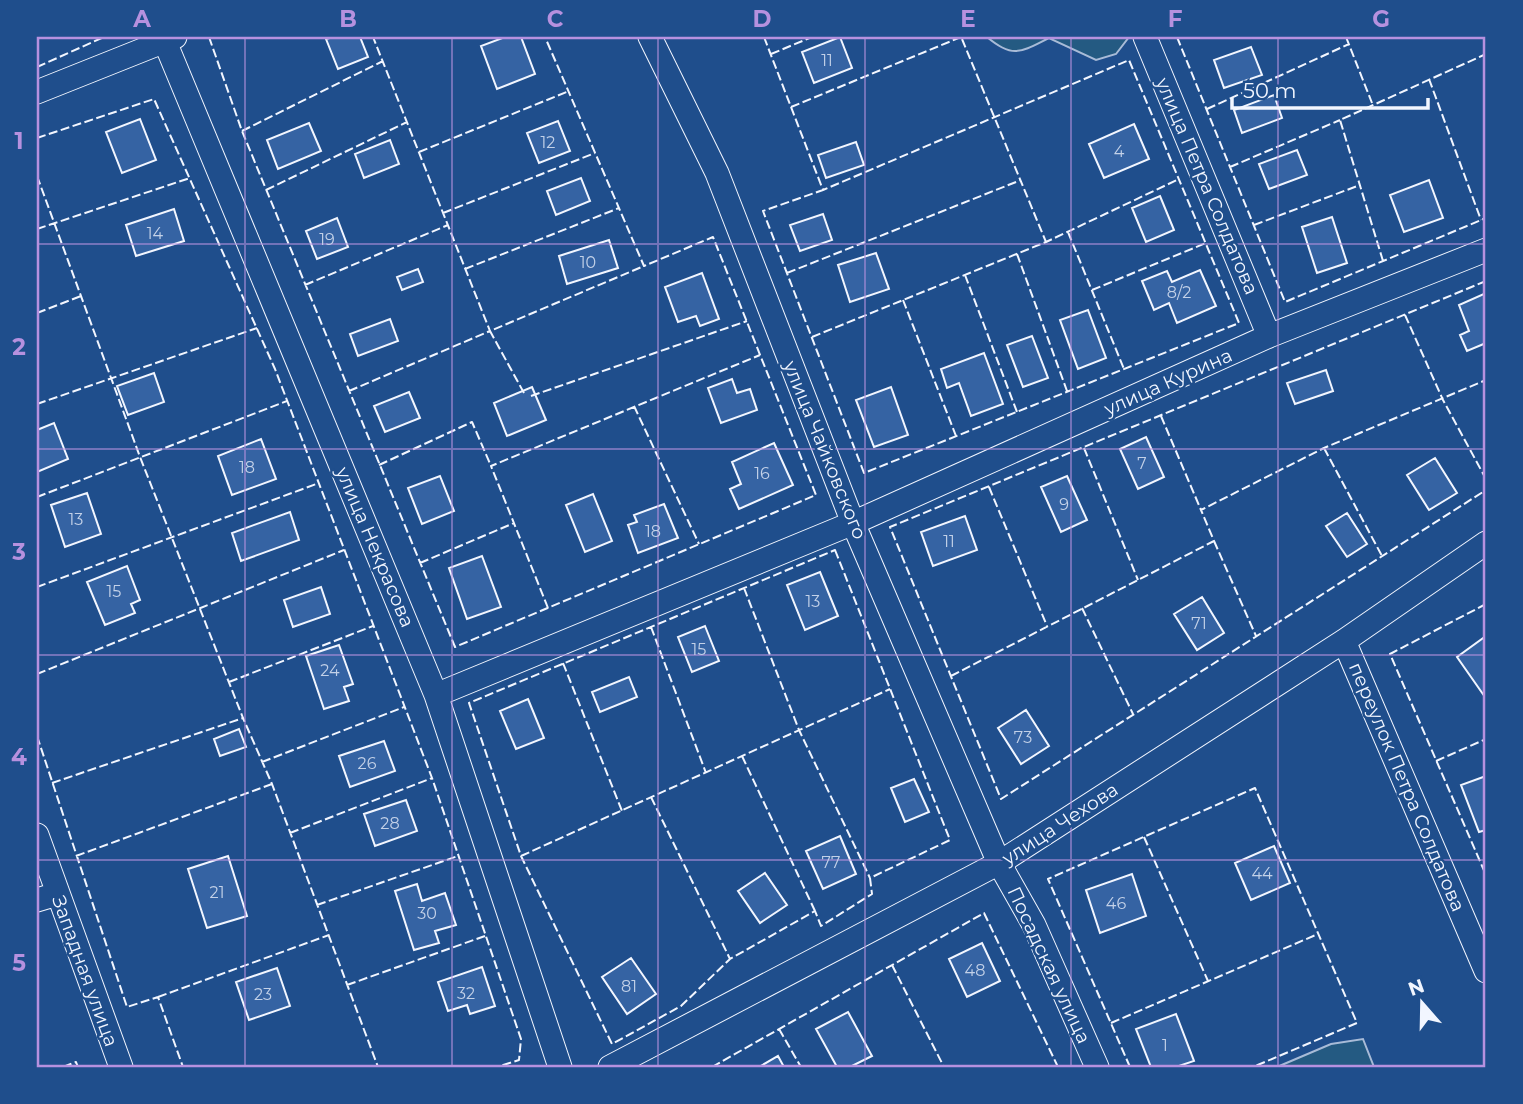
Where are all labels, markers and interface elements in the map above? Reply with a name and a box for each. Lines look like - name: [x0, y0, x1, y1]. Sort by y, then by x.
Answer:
- text: A: [132, 5, 151, 33]
- text: B: [339, 5, 357, 33]
- text: C: [547, 5, 564, 33]
- text: D: [753, 5, 772, 33]
- text: E: [960, 5, 976, 33]
- text: F: [1168, 5, 1183, 33]
- text: G: [1372, 5, 1390, 33]
- house number: 11: [821, 51, 833, 70]
- scale bar: [1232, 66, 1428, 110]
- street label: улица Петра Солдатова: [1150, 73, 1263, 298]
- text: 50 m: [1243, 78, 1297, 103]
- text: 1: [14, 127, 24, 155]
- house number: 12: [541, 133, 555, 152]
- house number: 4: [1114, 142, 1125, 161]
- house number: 14: [147, 224, 164, 243]
- house number: 19: [319, 230, 335, 249]
- house number: 10: [580, 253, 596, 272]
- house number: 8/2: [1167, 283, 1191, 302]
- text: 2: [12, 333, 26, 361]
- street label: улица Курина: [1099, 343, 1236, 421]
- street label: улица Чайковского: [778, 356, 871, 543]
- house number: 7: [1137, 454, 1147, 473]
- house number: 18: [239, 458, 255, 477]
- street label: улица Некрасова: [330, 462, 419, 631]
- house number: 16: [754, 464, 770, 483]
- house number: 9: [1059, 495, 1069, 514]
- house number: 13: [69, 510, 83, 529]
- house number: 18: [645, 522, 661, 541]
- house number: 11: [943, 532, 955, 551]
- text: 3: [11, 538, 26, 566]
- house number: 15: [107, 582, 121, 601]
- house number: 13: [806, 592, 820, 611]
- house number: 71: [1191, 614, 1207, 633]
- house number: 15: [692, 640, 706, 659]
- street label: переулок Петра Солдатова: [1344, 659, 1470, 915]
- house number: 24: [320, 661, 340, 680]
- house number: 73: [1014, 728, 1032, 747]
- text: 4: [11, 743, 27, 771]
- house number: 26: [358, 754, 377, 773]
- street label: улица Чехова: [997, 778, 1122, 871]
- house number: 28: [380, 814, 400, 833]
- house number: 77: [822, 853, 840, 872]
- house number: 44: [1251, 864, 1273, 883]
- house number: 21: [210, 883, 224, 902]
- street label: Посадская улица: [1003, 883, 1095, 1047]
- street label: Западная улица: [47, 892, 123, 1050]
- house number: 46: [1106, 894, 1126, 913]
- house number: 30: [417, 904, 437, 923]
- text: 5: [12, 949, 26, 977]
- house number: 48: [965, 961, 985, 980]
- north arrow: [1386, 968, 1456, 1038]
- text: N: [1405, 974, 1428, 1001]
- house number: 81: [621, 977, 637, 996]
- house number: 32: [457, 984, 475, 1003]
- house number: 23: [254, 985, 272, 1004]
- house number: 1: [1162, 1036, 1168, 1055]

